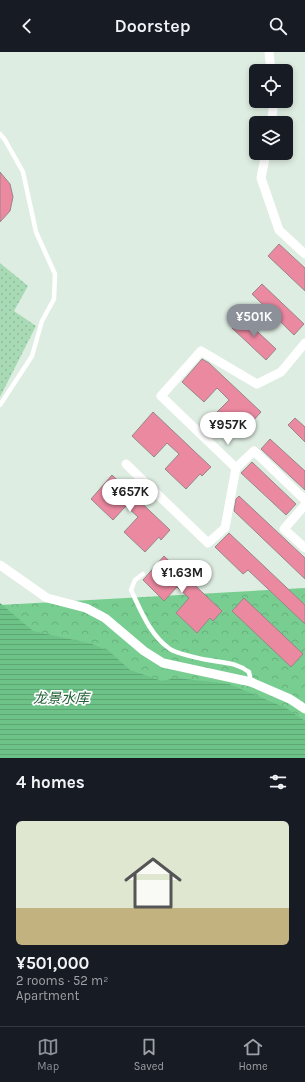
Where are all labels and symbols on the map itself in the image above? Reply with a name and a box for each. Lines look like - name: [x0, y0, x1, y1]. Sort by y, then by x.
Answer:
- pin: ¥501K: [226, 304, 282, 338]
- pin: ¥957K: [200, 412, 256, 446]
- pin: ¥657K: [102, 479, 158, 513]
- pin: ¥1.63M: [149, 560, 215, 594]
- water label: 龙景水库: [33, 690, 91, 707]

